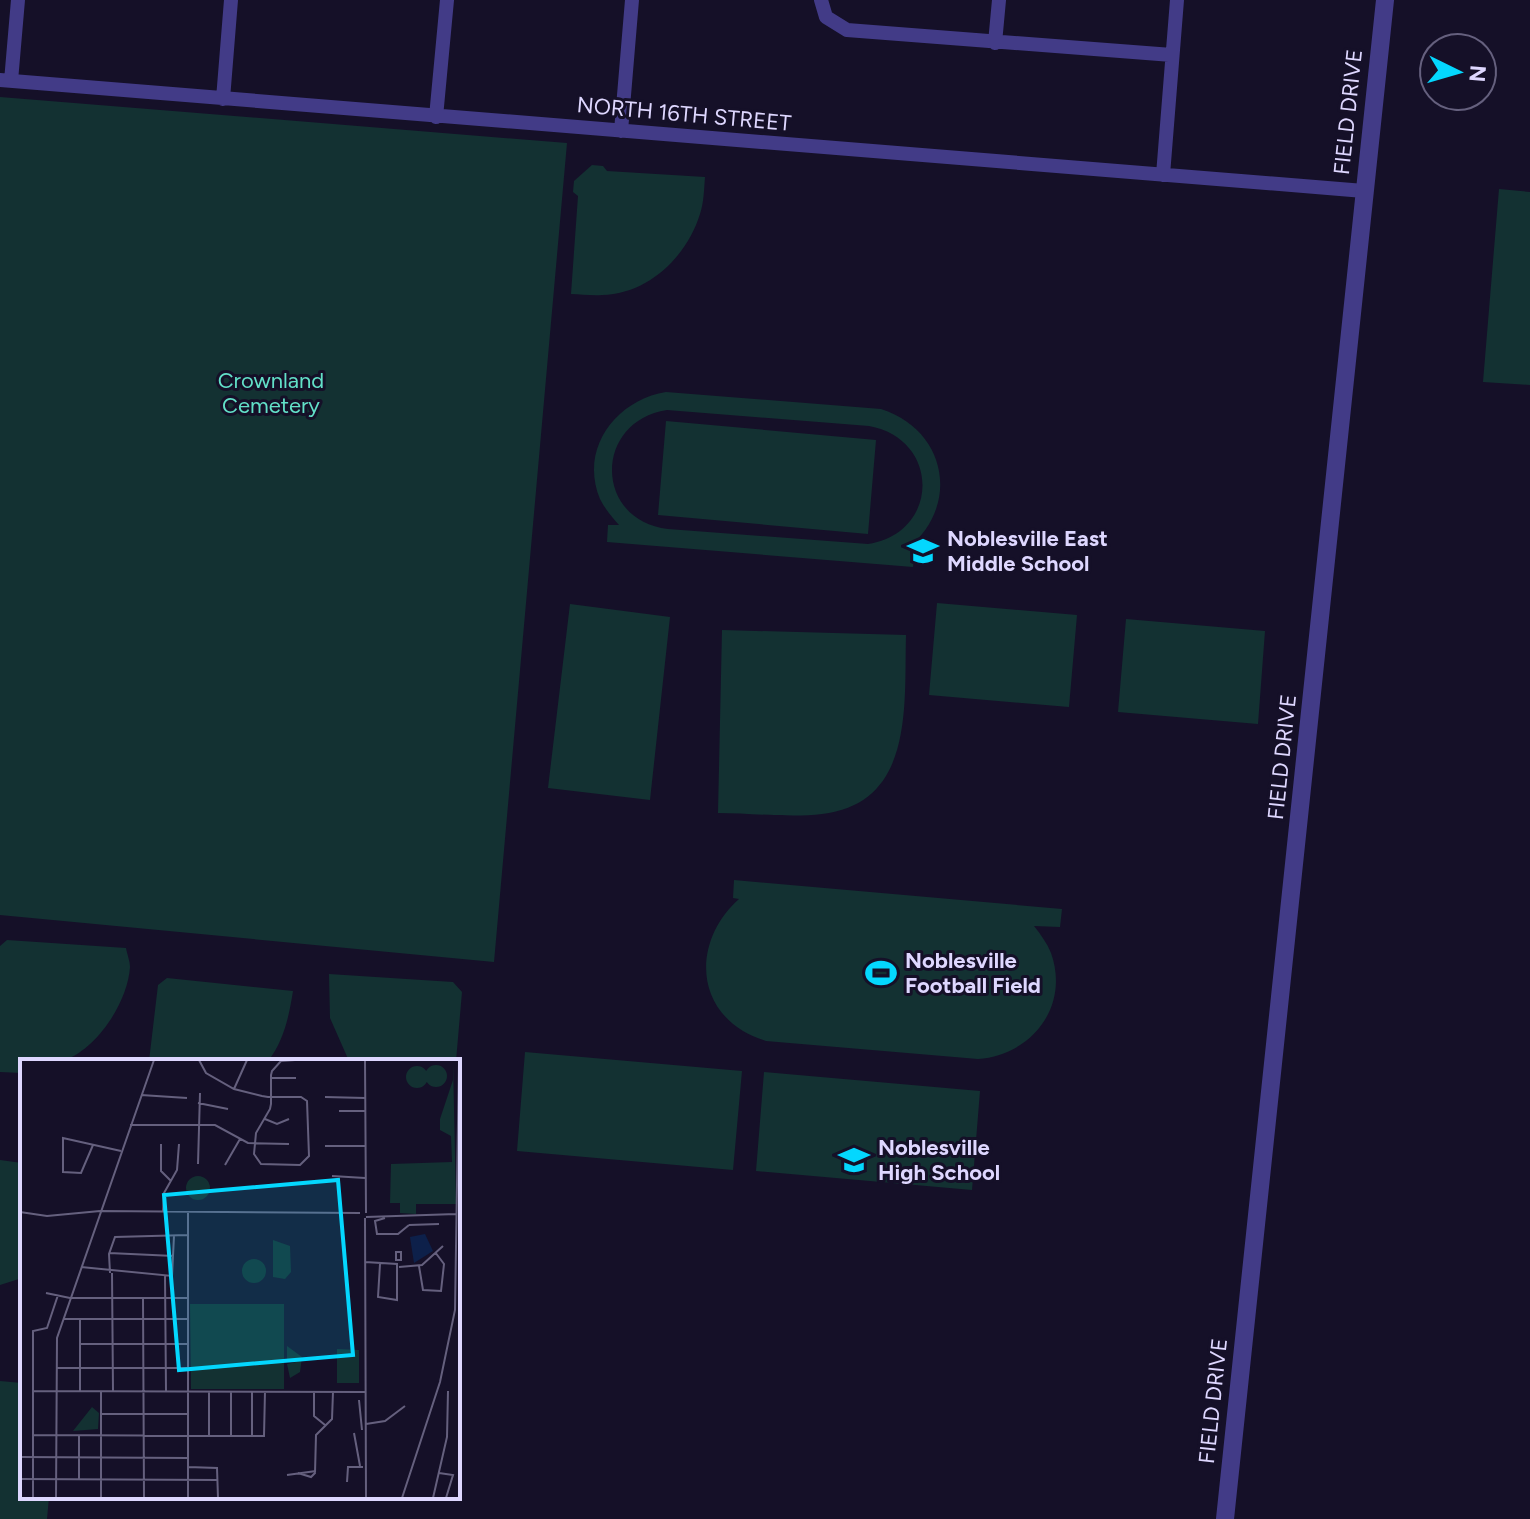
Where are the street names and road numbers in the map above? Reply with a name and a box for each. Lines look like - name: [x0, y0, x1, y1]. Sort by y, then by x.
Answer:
- street label: FIELD DRIVE: [1328, 48, 1368, 176]
- street label: NORTH 16TH STREET: [576, 91, 792, 137]
- street label: FIELD DRIVE: [1262, 693, 1302, 821]
- street label: FIELD DRIVE: [1193, 1337, 1233, 1465]

